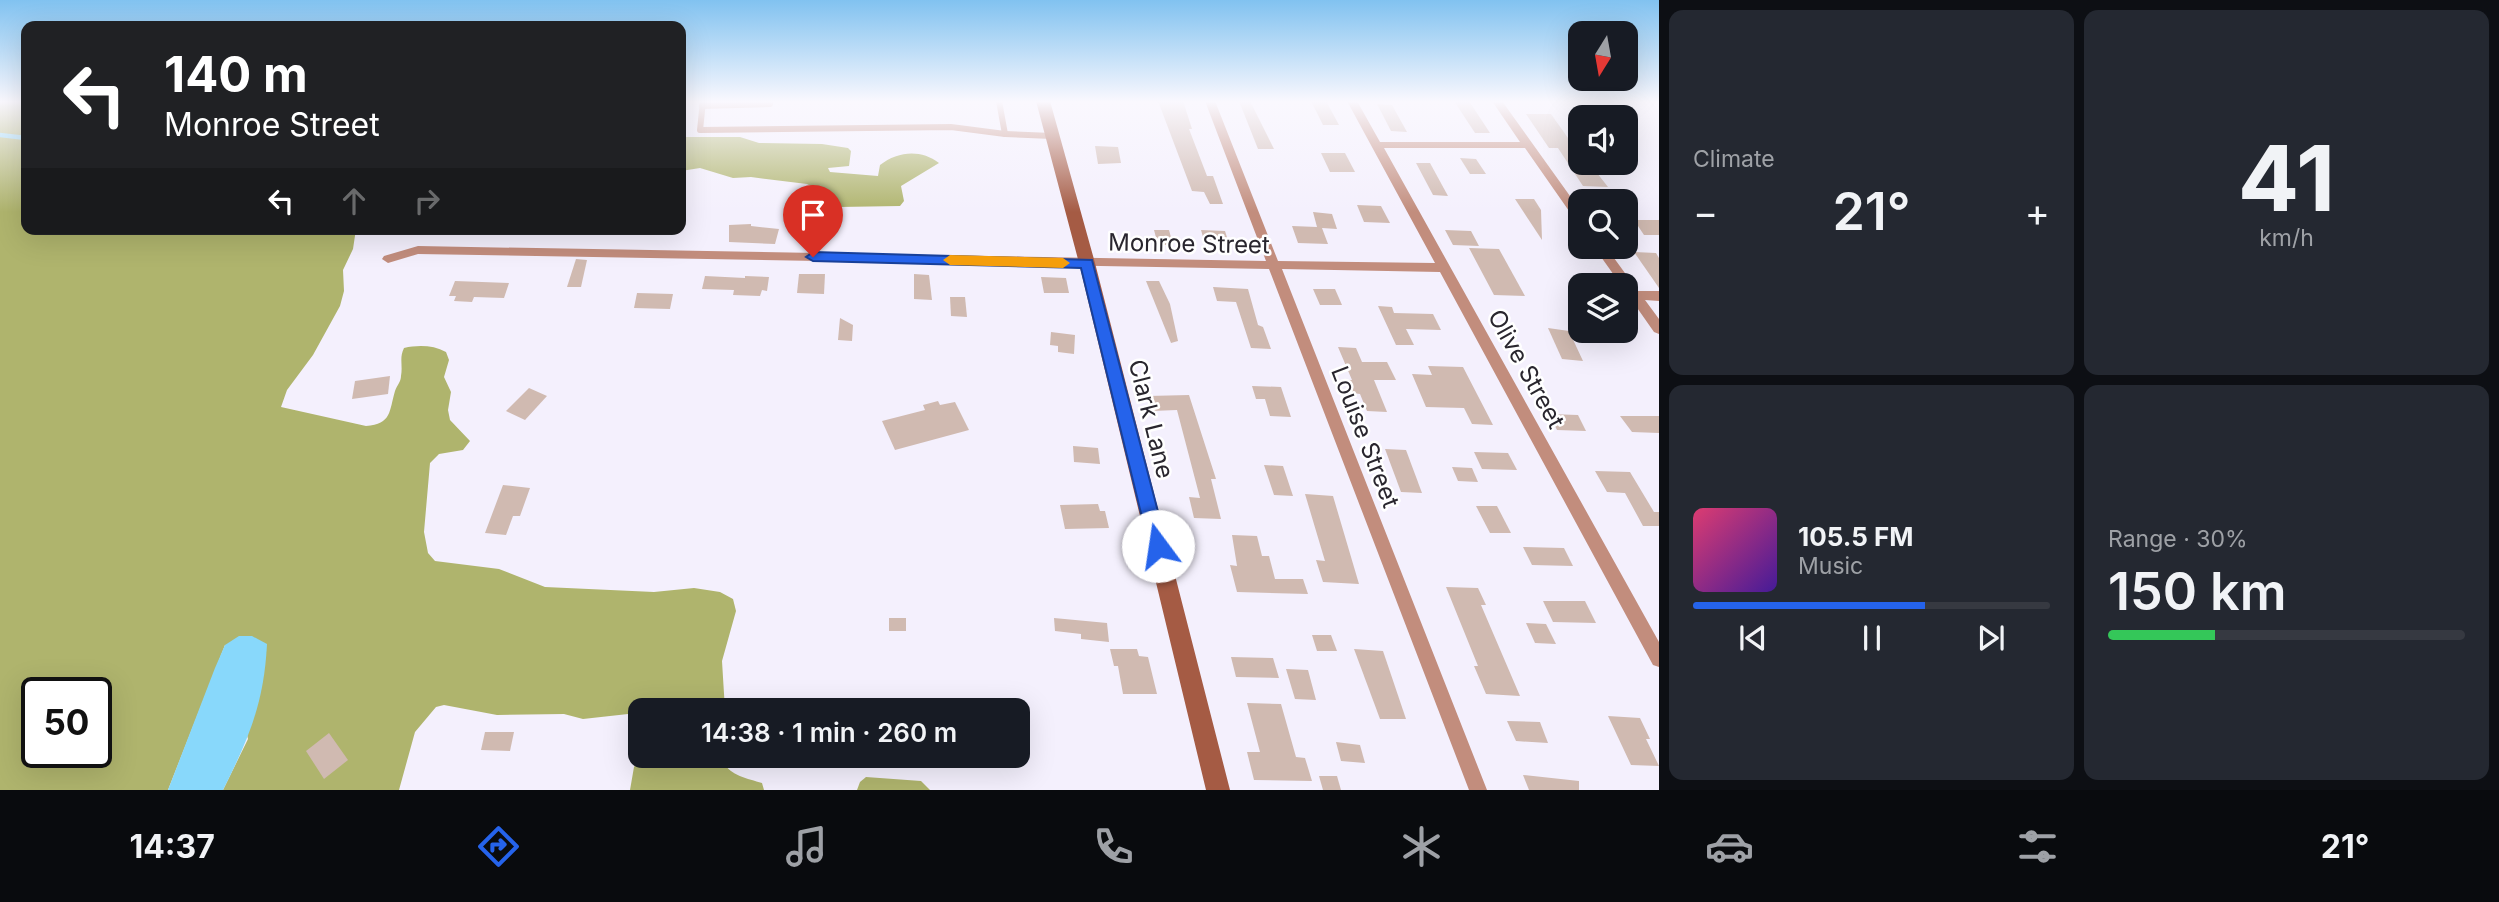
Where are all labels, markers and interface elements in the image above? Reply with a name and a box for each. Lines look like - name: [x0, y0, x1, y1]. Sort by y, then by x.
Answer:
- north arrow: [1568, 21, 1638, 91]
- map controls: [1568, 21, 1638, 343]
- text: 140 m: [164, 45, 308, 104]
- icon: left: [49, 49, 140, 140]
- text: Monroe Street: [164, 105, 380, 144]
- button: sound: [1568, 105, 1638, 175]
- text: 41: [2238, 123, 2335, 233]
- text: Climate: [1693, 145, 1775, 173]
- text: 21°: [1832, 180, 1911, 243]
- icon: left: [262, 182, 300, 220]
- icon: ahead: [335, 182, 373, 220]
- icon: right: [408, 182, 446, 220]
- pin: [783, 185, 843, 257]
- button: search: [1568, 189, 1638, 259]
- text: −: [1693, 189, 1718, 235]
- text: +: [2025, 189, 2050, 235]
- icon: arrive: [794, 196, 832, 234]
- text: km/h: [2259, 224, 2314, 252]
- street label: Monroe Street: [1108, 228, 1270, 259]
- button: layers: [1568, 273, 1638, 343]
- street label: Olive Street: [1482, 304, 1571, 433]
- street label: Clark Lane: [1123, 356, 1180, 481]
- street label: Louise Street: [1325, 362, 1406, 512]
- position arrow: [1121, 509, 1195, 583]
- text: 105.5 FM: [1798, 521, 1914, 552]
- text: Range · 30%: [2108, 525, 2248, 553]
- text: Music: [1798, 552, 1863, 580]
- text: 150 km: [2108, 560, 2287, 623]
- icon: previous: [1734, 619, 1772, 657]
- icon: pause: [1853, 619, 1891, 657]
- icon: next: [1972, 619, 2010, 657]
- speed limit sign: 50: [21, 677, 112, 768]
- text: 14:38 · 1 min · 260 m: [701, 717, 957, 748]
- icon: directions: [474, 822, 523, 871]
- icon: music: [782, 822, 831, 871]
- icon: phone: [1089, 822, 1138, 871]
- icon: climate: [1397, 822, 1446, 871]
- icon: car: [1705, 822, 1754, 871]
- icon: filters: [2013, 822, 2062, 871]
- text: 14:37: [129, 827, 215, 866]
- text: 21°: [2321, 827, 2369, 866]

